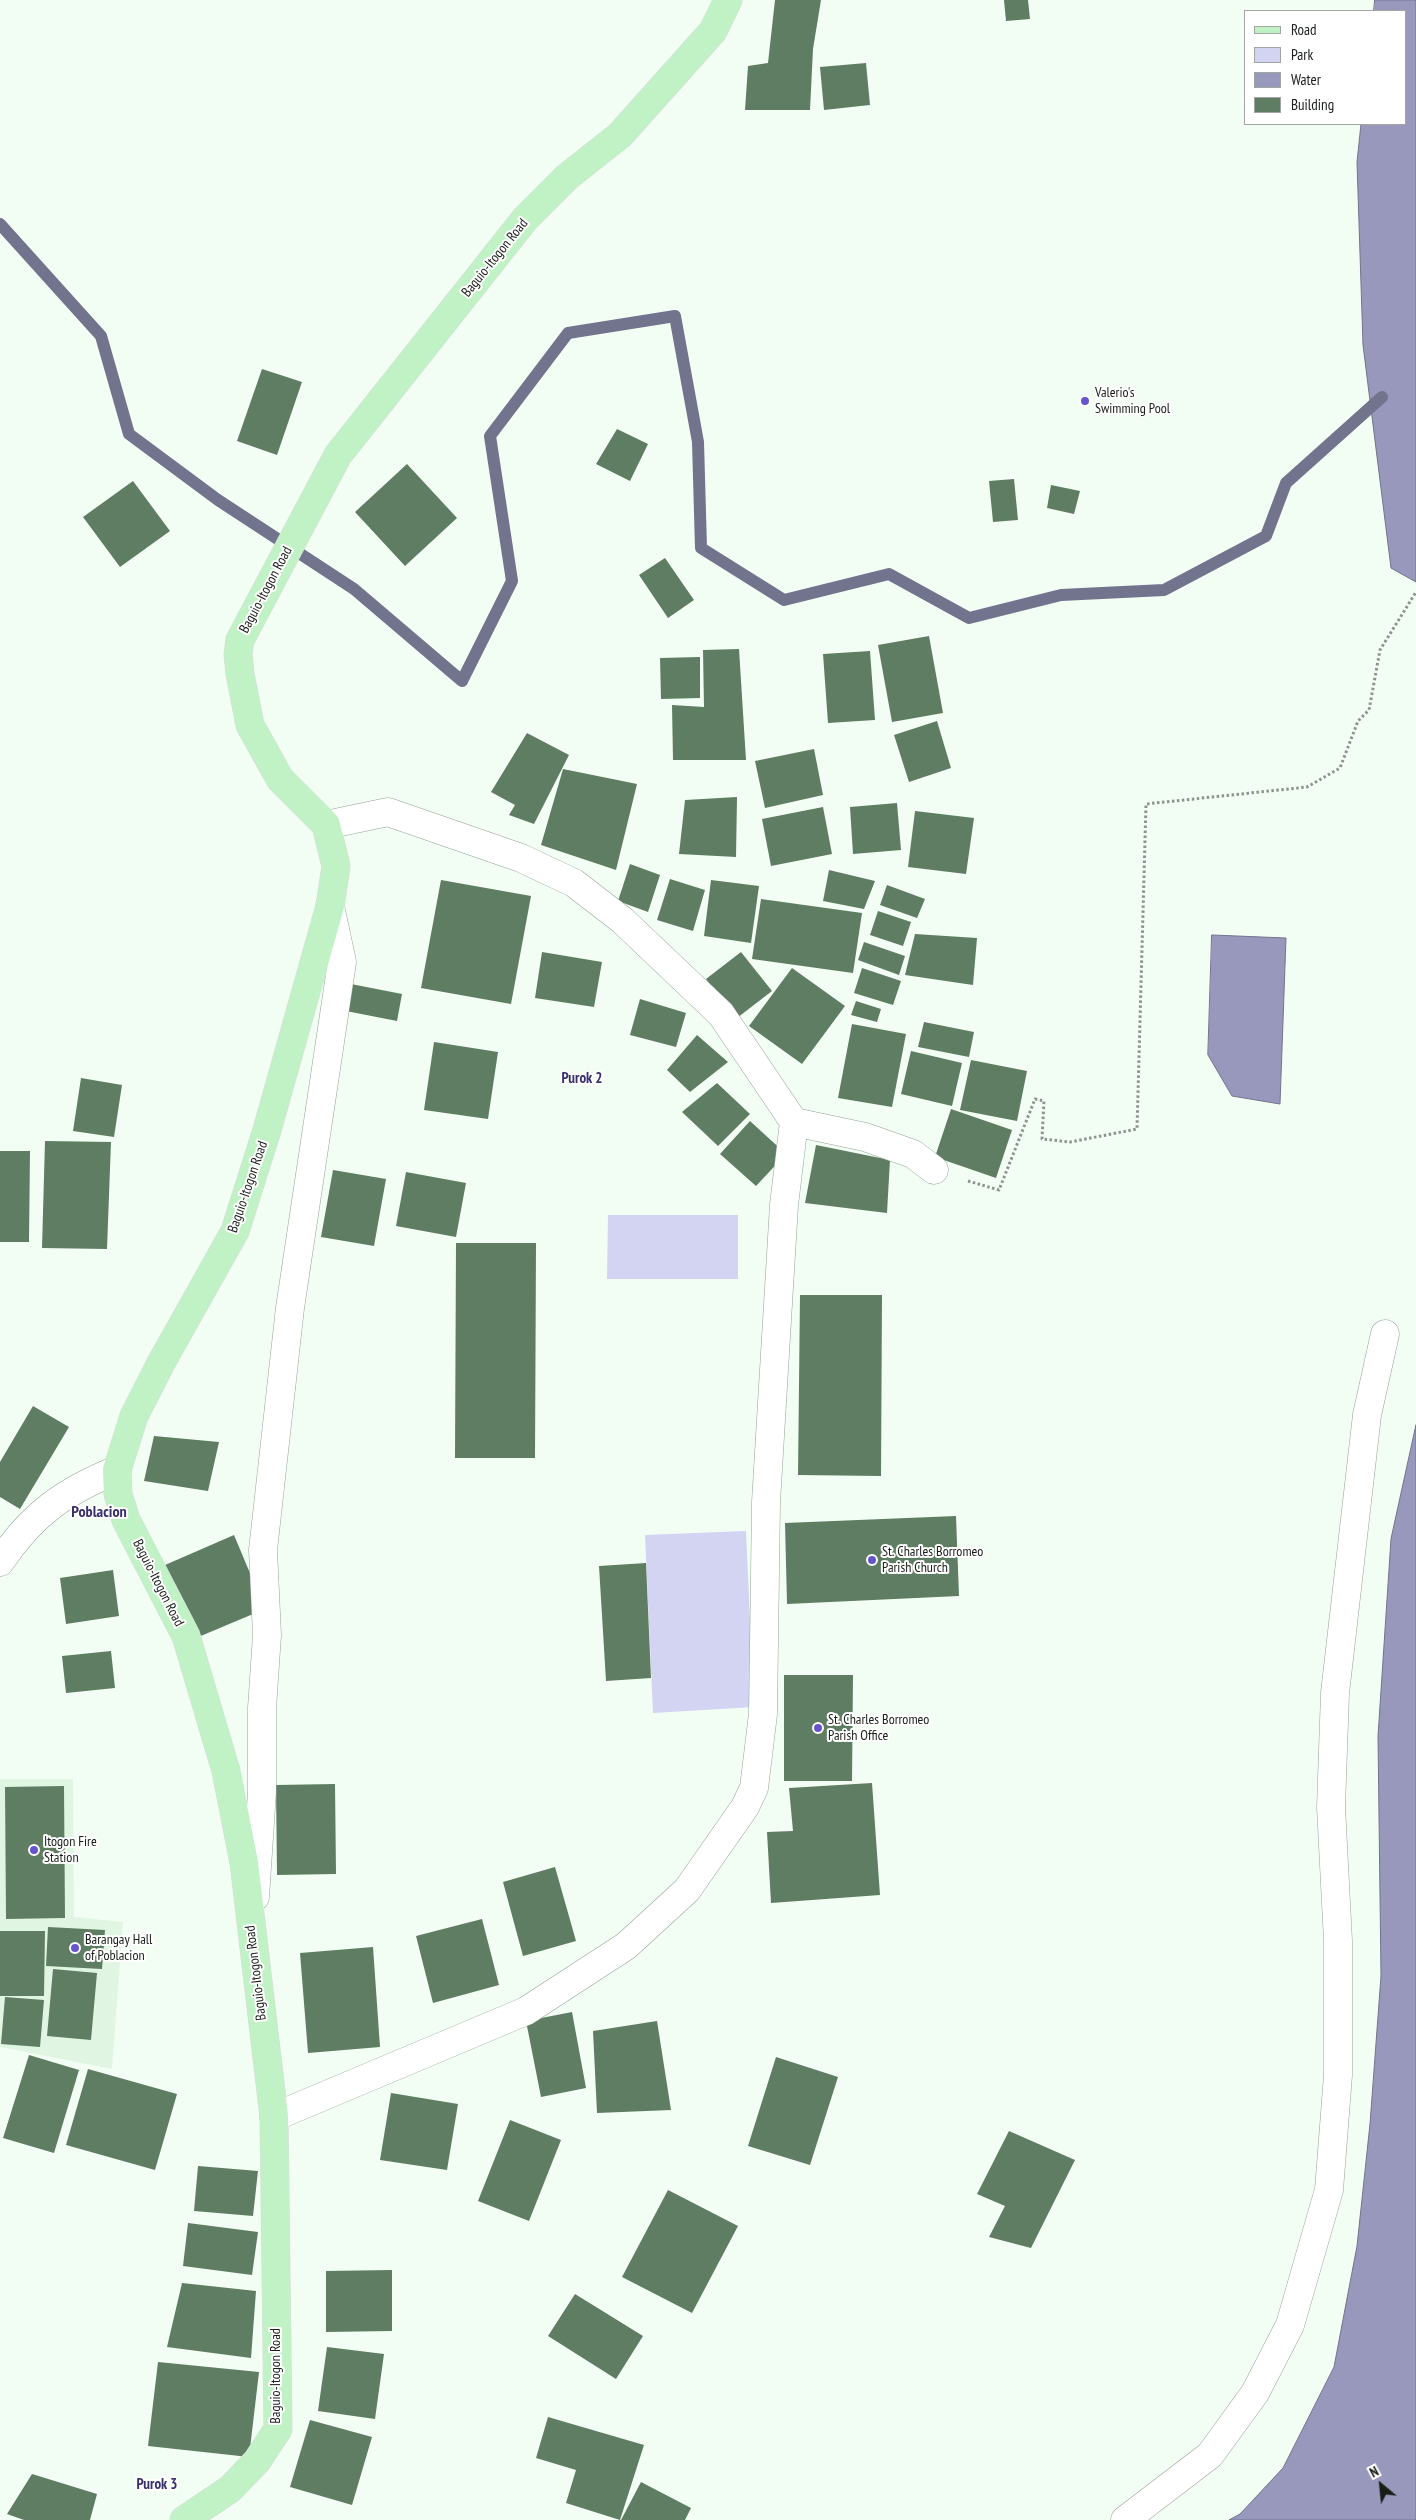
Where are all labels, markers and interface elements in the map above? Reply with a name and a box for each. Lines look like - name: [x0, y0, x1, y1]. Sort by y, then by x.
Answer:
- legend: [1244, 10, 1406, 125]
- text: Road: [1291, 20, 1317, 39]
- text: Park: [1291, 45, 1313, 64]
- text: Water: [1291, 70, 1321, 89]
- text: Building: [1291, 95, 1334, 114]
- street label: Baguio-Itogon Road: [458, 216, 532, 300]
- place label: Valerio's Swimming Pool: [1095, 385, 1170, 418]
- marker: Valerio's Swimming Pool: [1079, 395, 1091, 407]
- street label: Baguio-Itogon Road: [236, 544, 296, 636]
- district label: Purok 2: [562, 1070, 602, 1088]
- street label: Baguio-Itogon Road: [224, 1139, 272, 1235]
- district label: Poblacion: [71, 1502, 127, 1522]
- street label: Baguio-Itogon Road: [129, 1537, 187, 1629]
- place label: St. Charles Borromeo Parish Church: [882, 1544, 983, 1576]
- marker: St. Charles Borromeo Parish Church: [866, 1554, 878, 1566]
- place label: St. Charles Borromeo Parish Office: [828, 1712, 929, 1744]
- marker: St. Charles Borromeo Parish Office: [812, 1722, 824, 1734]
- place label: Itogon Fire Station: [44, 1834, 97, 1866]
- marker: Itogon Fire Station: [28, 1844, 40, 1856]
- street label: Baguio-Itogon Road: [242, 1925, 270, 2021]
- place label: Barangay Hall of Poblacion: [85, 1932, 152, 1964]
- marker: Barangay Hall of Poblacion: [69, 1942, 81, 1954]
- street label: Baguio-Itogon Road: [268, 2328, 284, 2424]
- north arrow: [1356, 2460, 1406, 2510]
- text: N: [1366, 2462, 1382, 2481]
- district label: Purok 3: [137, 2476, 177, 2494]

